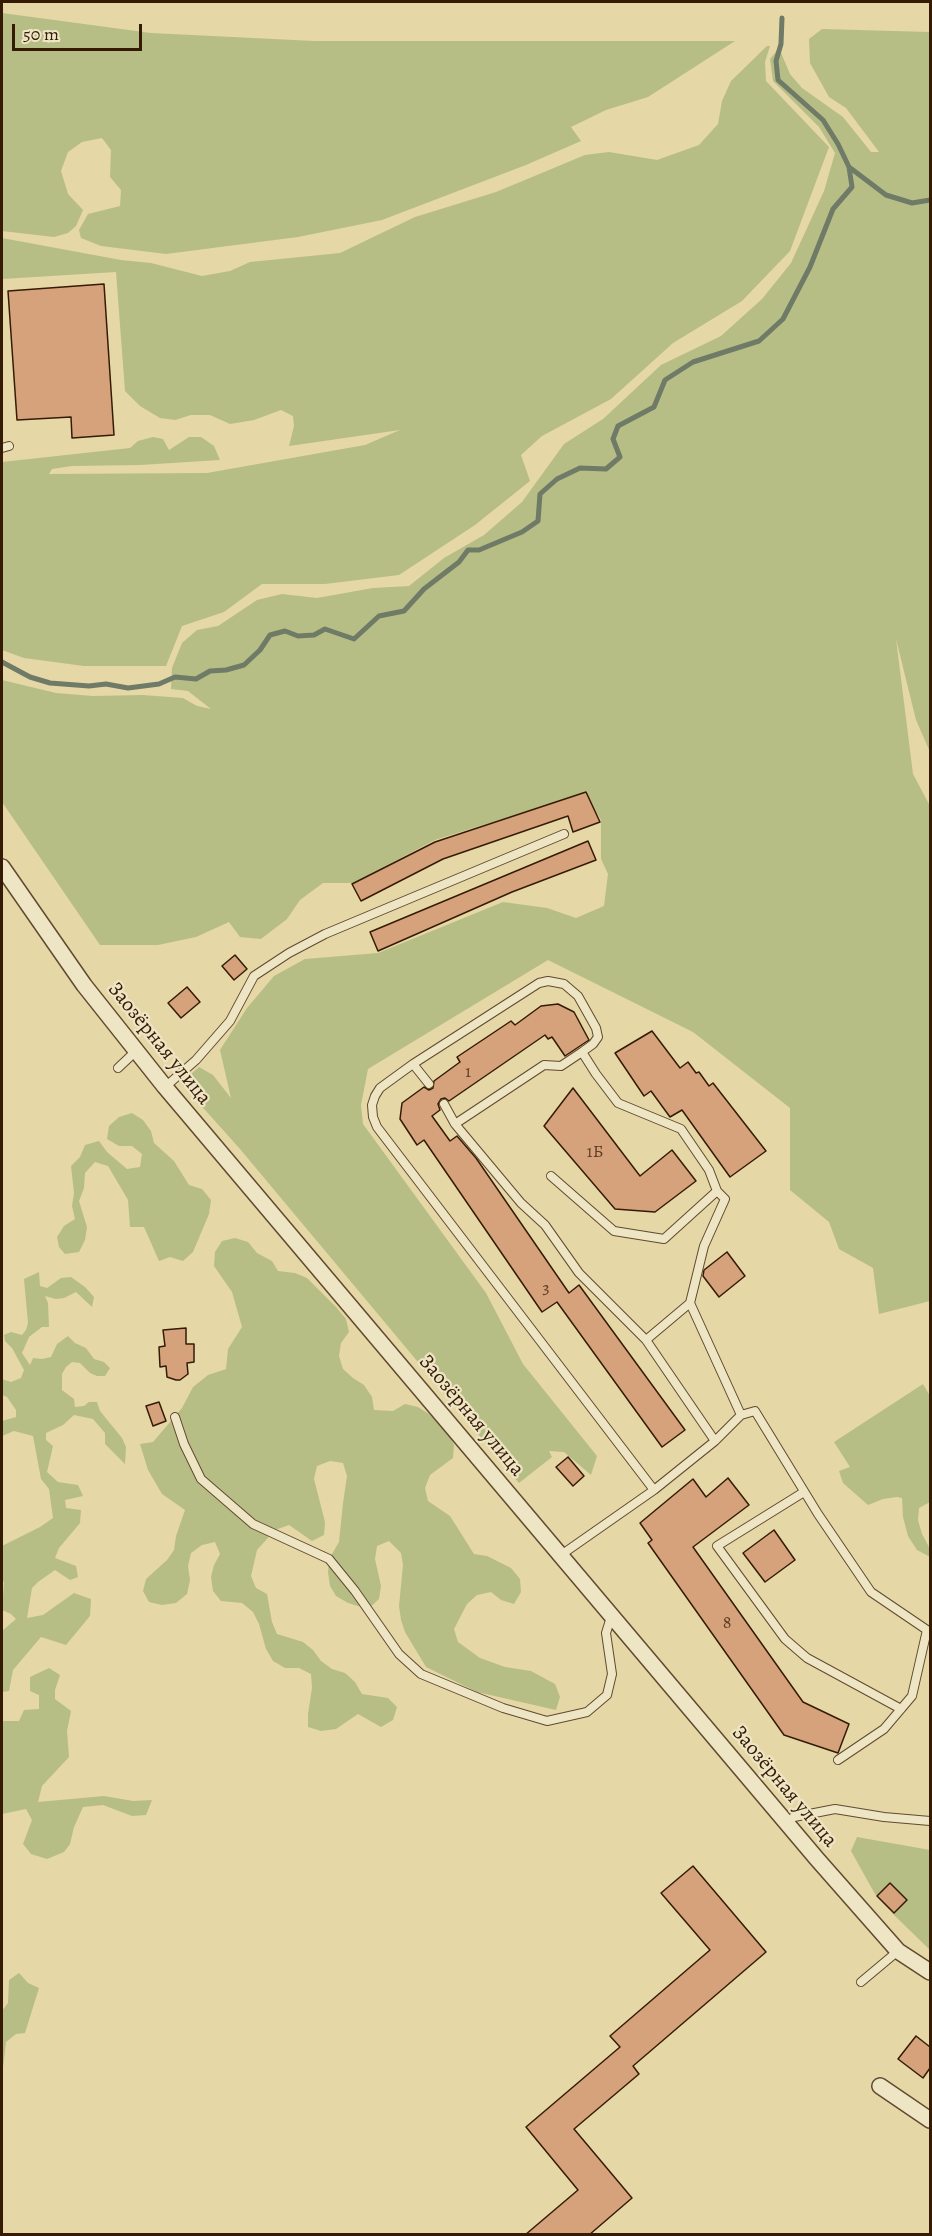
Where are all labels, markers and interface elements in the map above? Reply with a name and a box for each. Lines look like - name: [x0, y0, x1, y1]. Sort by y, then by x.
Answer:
- scale bar: [15, 12, 146, 50]
- text: 50 m: [23, 22, 59, 46]
- street label: Заозёрная улица: [102, 977, 216, 1111]
- house number: 1: [465, 1062, 471, 1084]
- house number: 1Б: [587, 1142, 603, 1164]
- house number: 3: [542, 1278, 550, 1300]
- street label: Заозёрная улица: [413, 1350, 529, 1482]
- house number: 8: [723, 1613, 731, 1635]
- street label: Заозёрная улица: [726, 1721, 842, 1853]

